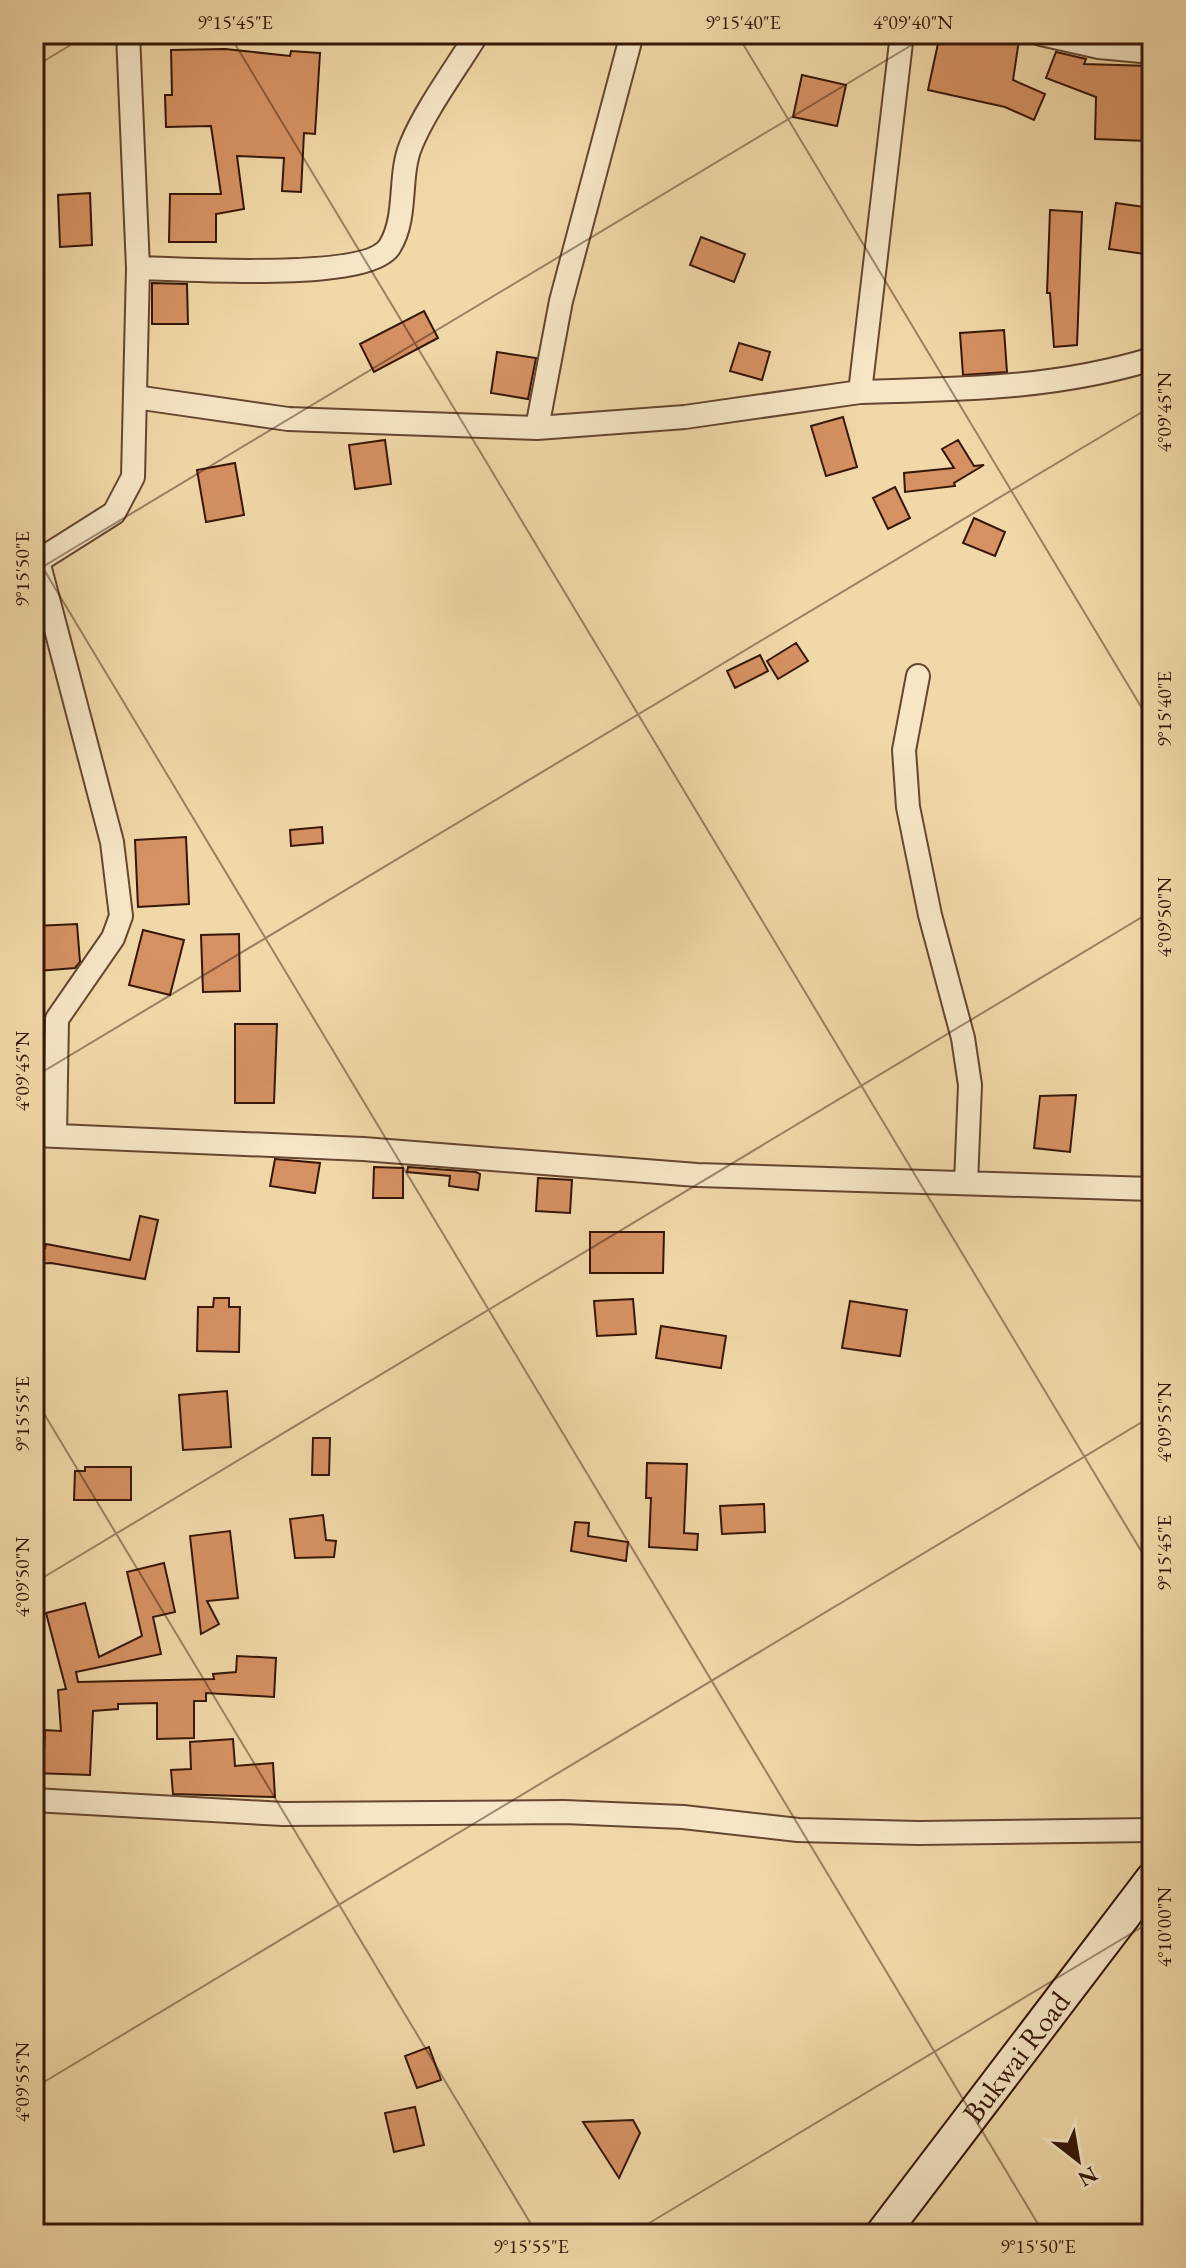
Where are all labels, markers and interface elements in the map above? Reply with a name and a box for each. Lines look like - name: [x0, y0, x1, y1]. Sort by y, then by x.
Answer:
- text: 9°15'45"E: [197, 9, 273, 35]
- text: 9°15'40"E: [705, 9, 781, 35]
- text: 4°09'40"N: [873, 9, 953, 35]
- text: 4°09'45"N: [1151, 372, 1177, 452]
- text: 9°15'50"E: [9, 531, 35, 607]
- text: 9°15'40"E: [1151, 671, 1177, 747]
- text: 4°09'50"N: [1151, 877, 1177, 957]
- text: 4°09'45"N: [9, 1031, 35, 1111]
- text: 9°15'55"E: [9, 1376, 35, 1452]
- text: 4°09'55"N: [1151, 1382, 1177, 1462]
- text: 9°15'45"E: [1151, 1515, 1177, 1591]
- text: 4°09'50"N: [9, 1537, 35, 1617]
- text: 4°10'00"N: [1151, 1887, 1177, 1967]
- street label: Bukwai Road: [953, 1983, 1079, 2131]
- text: 4°09'55"N: [9, 2042, 35, 2122]
- north arrow: [1038, 2120, 1118, 2200]
- text: N: [1073, 2160, 1103, 2194]
- text: 9°15'55"E: [493, 2233, 569, 2259]
- text: 9°15'50"E: [1000, 2233, 1076, 2259]

